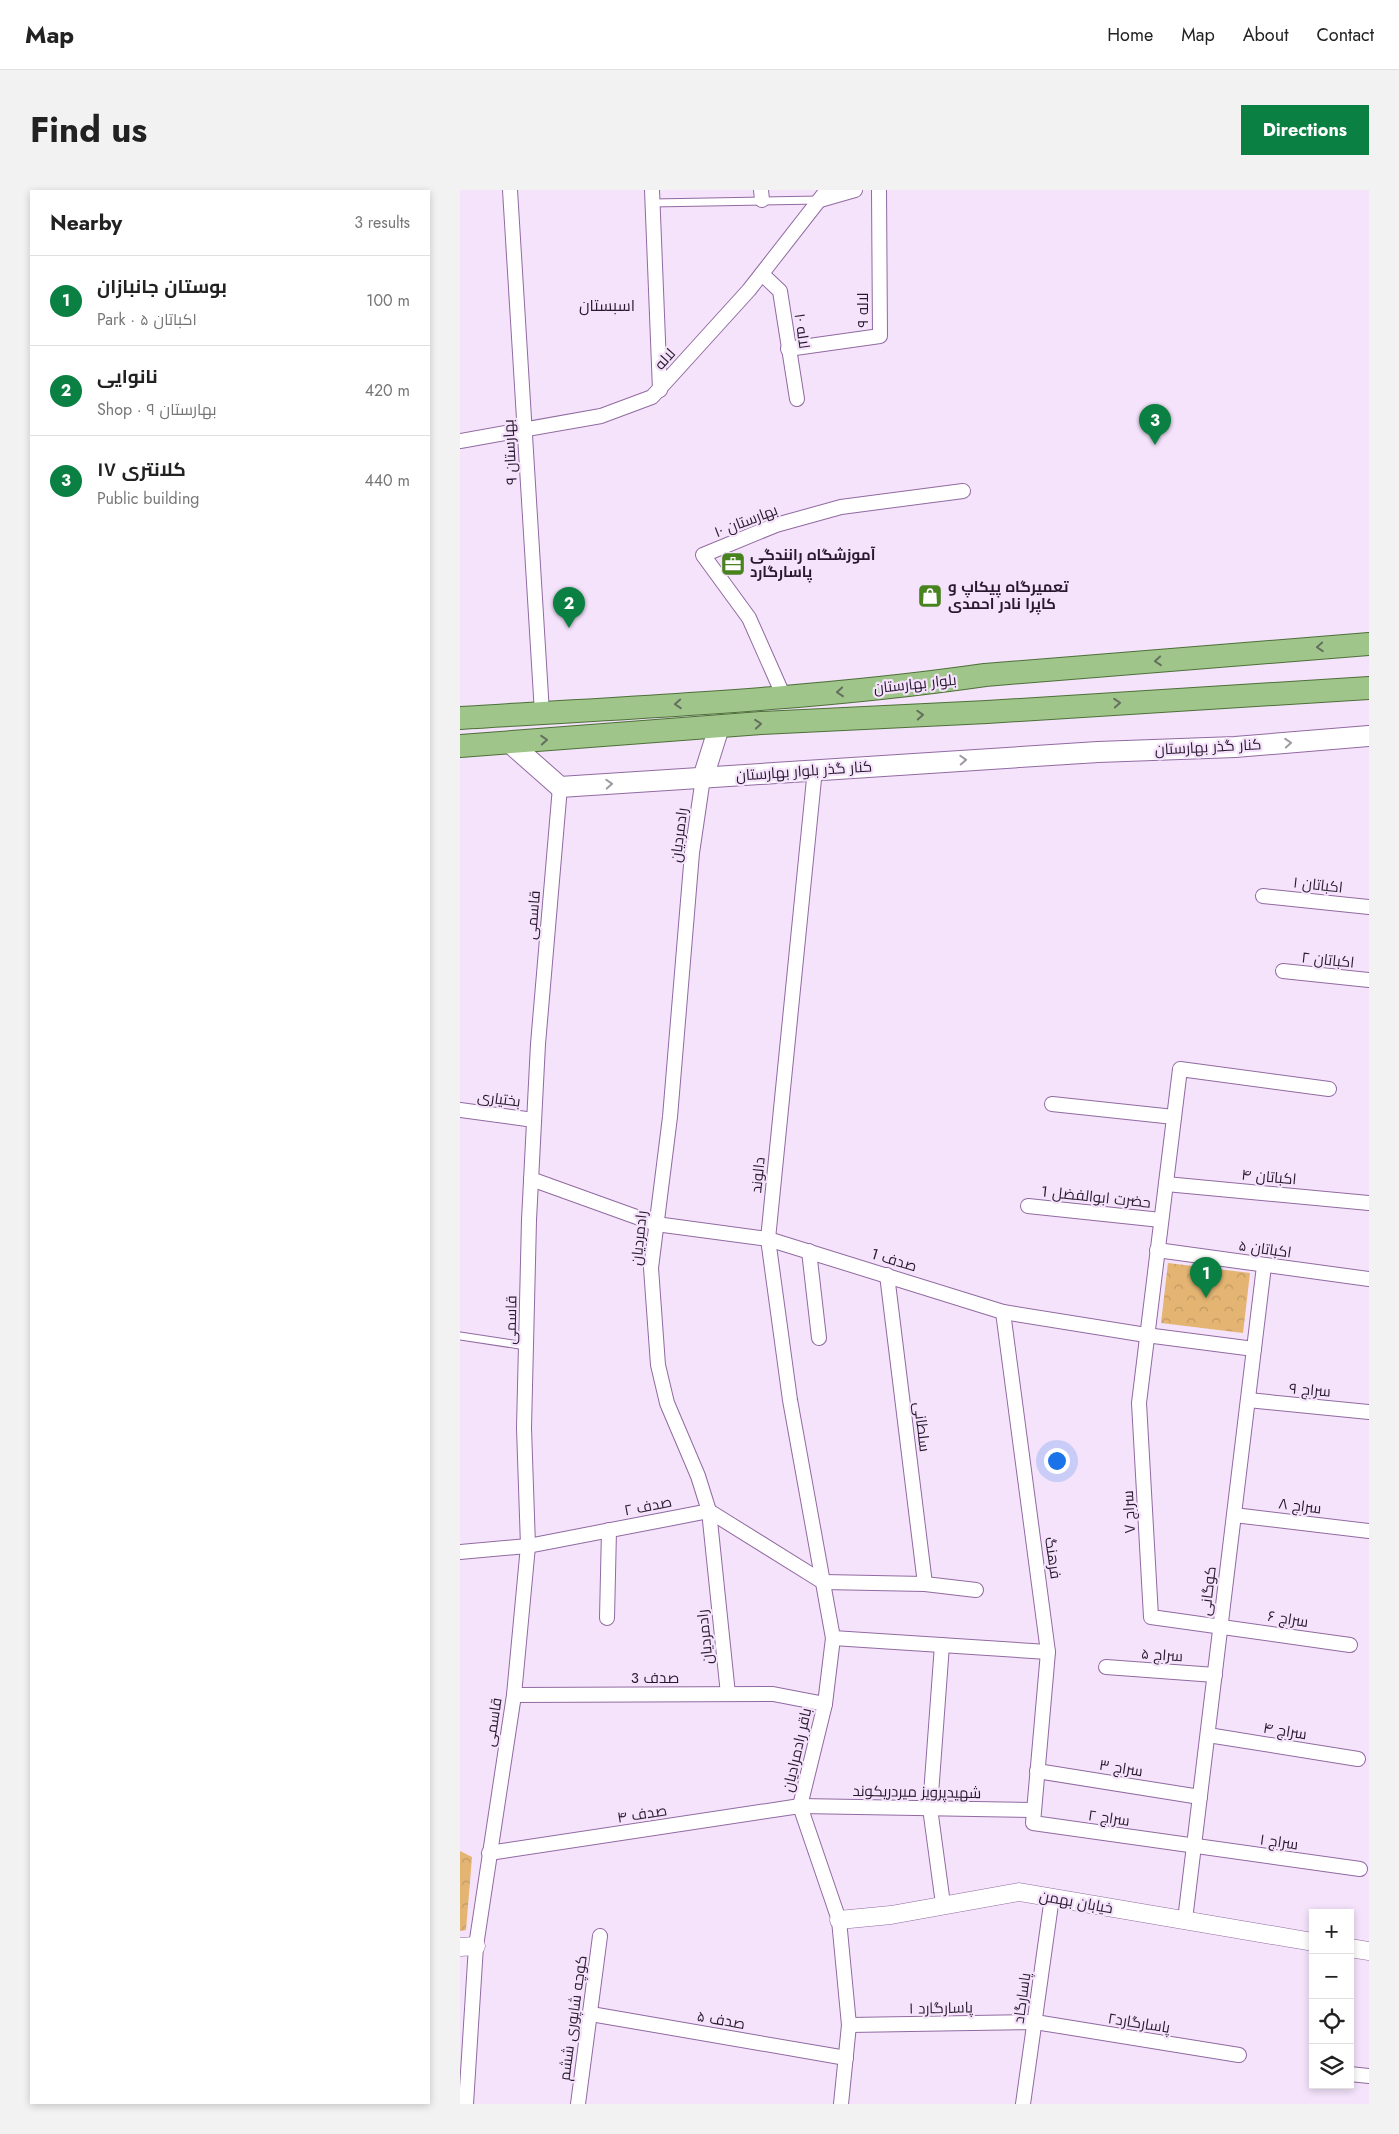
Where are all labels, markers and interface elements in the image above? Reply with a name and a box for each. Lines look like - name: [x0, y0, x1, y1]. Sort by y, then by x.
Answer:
- text: Map: [25, 17, 74, 52]
- text: Home: [1107, 22, 1153, 48]
- text: Map: [1181, 22, 1215, 48]
- text: About: [1243, 22, 1288, 48]
- text: Contact: [1316, 22, 1374, 48]
- text: Find us: [30, 105, 147, 155]
- button: Directions: [1241, 105, 1369, 155]
- text: Nearby: [50, 208, 122, 238]
- text: 3 results: [354, 211, 410, 234]
- text: بوستان جانبازان: [97, 273, 227, 300]
- text: 1: [62, 289, 70, 312]
- text: 100 m: [366, 289, 410, 312]
- street label: لاله ۹: [852, 293, 874, 327]
- district label: اسبستان: [579, 294, 635, 317]
- text: Park · اکباتان ۵: [97, 308, 197, 331]
- street label: لاله ۱۰: [789, 312, 815, 350]
- street label: لاله: [649, 343, 681, 375]
- text: نانوایی: [97, 363, 158, 390]
- text: 2: [61, 379, 71, 402]
- text: 420 m: [365, 379, 410, 402]
- text: Shop · بهارستان ۹: [97, 398, 217, 421]
- pin: 3: [1139, 404, 1171, 445]
- street label: بهارستان ۹: [497, 419, 523, 485]
- text: کلانتری ۱۷: [97, 456, 186, 483]
- text: 3: [61, 469, 71, 492]
- text: 440 m: [364, 469, 410, 492]
- text: Public building: [97, 487, 199, 510]
- street label: بهارستان ۱۰: [711, 499, 781, 543]
- place label: آموزشگاه رانندگی پاسارگارد: [750, 544, 876, 583]
- office icon: آموزشگاه رانندگی پاسارگارد: [720, 551, 746, 577]
- place label: تعمیرگاه پیکاپ و کاپرا نادر احمدی: [948, 576, 1069, 615]
- shop icon: تعمیرگاه پیکاپ و کاپرا نادر احمدی: [917, 583, 943, 609]
- pin: 2: [553, 587, 585, 628]
- one-way arrow: [1316, 641, 1324, 652]
- one-way arrow: [1154, 655, 1162, 666]
- street label: بلوار بهارستان: [872, 669, 958, 699]
- one-way arrow: [836, 686, 844, 697]
- one-way arrow: [1114, 697, 1122, 708]
- one-way arrow: [674, 699, 682, 710]
- one-way arrow: [916, 710, 924, 721]
- one-way arrow: [754, 718, 762, 729]
- street label: کنار گذر بهارستان: [1154, 733, 1262, 761]
- one-way arrow: [540, 734, 548, 745]
- one-way arrow: [1285, 737, 1293, 748]
- street label: کنار گذر بلوار بهارستان: [735, 755, 873, 787]
- one-way arrow: [960, 755, 968, 766]
- one-way arrow: [605, 778, 613, 789]
- street label: رادمردیان: [665, 806, 693, 864]
- street label: اکباتان ۱: [1292, 871, 1344, 899]
- street label: قاسمی: [520, 889, 546, 941]
- street label: اکباتان ۲: [1300, 946, 1356, 974]
- street label: بختیاری: [476, 1085, 522, 1113]
- street label: دالوند: [745, 1156, 771, 1194]
- street label: اکباتان ۴: [1241, 1164, 1297, 1190]
- street label: حضرت ابوالفضل 1: [1040, 1180, 1152, 1214]
- street label: رادمردیان: [625, 1209, 653, 1267]
- street label: اکباتان ۵: [1237, 1234, 1293, 1264]
- street label: صدف 1: [868, 1243, 920, 1277]
- pin: 1: [1190, 1257, 1222, 1298]
- street label: قاسمی: [500, 1295, 522, 1345]
- street label: سراج ۹: [1288, 1377, 1332, 1403]
- street label: سلطانی: [908, 1401, 936, 1453]
- your location: [1044, 1448, 1070, 1474]
- street label: سراج ۷: [1117, 1490, 1141, 1534]
- street label: صدف ۲: [622, 1491, 674, 1521]
- street label: سراج ۸: [1277, 1492, 1323, 1520]
- street label: فرهنگ: [1039, 1536, 1067, 1580]
- street label: کوگانی: [1194, 1565, 1222, 1617]
- street label: سراج ۶: [1266, 1605, 1310, 1633]
- street label: رادمردیان: [691, 1608, 719, 1666]
- street label: سراج ۵: [1140, 1643, 1184, 1667]
- street label: صدف 3: [631, 1667, 679, 1689]
- street label: قاسمی: [478, 1696, 508, 1748]
- street label: باقر رادمرادیان: [777, 1706, 817, 1794]
- street label: سراج ۴: [1262, 1717, 1308, 1745]
- street label: سراج ۳: [1098, 1754, 1144, 1782]
- street label: شهیدپرویز میردریکوند: [852, 1780, 982, 1804]
- street label: صدف ۴: [615, 1799, 669, 1829]
- street label: سراج ۲: [1087, 1804, 1131, 1832]
- street label: سراج ۱: [1258, 1828, 1300, 1856]
- street label: خیابان بهمن: [1037, 1885, 1115, 1919]
- map controls: [1309, 1909, 1354, 2089]
- button: +: [1309, 1909, 1354, 1954]
- street label: کوچه شاپوری ششم: [553, 1954, 593, 2082]
- button: −: [1309, 1954, 1354, 1999]
- street label: پاسارگاد: [1008, 1971, 1036, 2025]
- street label: پاسارگارد ۱: [909, 1996, 973, 2020]
- button: locate: [1309, 1999, 1354, 2044]
- street label: صدف ۵: [695, 2005, 747, 2035]
- street label: پاسارگارد۲: [1106, 2007, 1172, 2039]
- button: layers: [1309, 2044, 1354, 2089]

